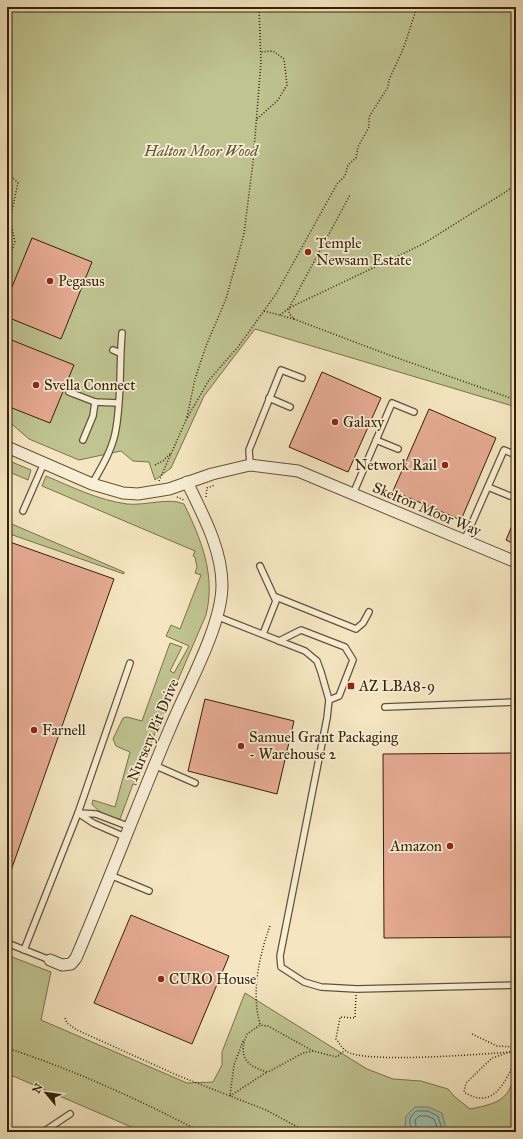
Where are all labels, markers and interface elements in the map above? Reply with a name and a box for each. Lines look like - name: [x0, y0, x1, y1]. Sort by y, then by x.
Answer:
- park label: Halton Moor Wood: [143, 142, 259, 160]
- place label: Temple Newsam Estate: [316, 234, 412, 269]
- marker: Temple Newsam Estate: [303, 247, 313, 257]
- place label: Pegasus: [58, 272, 105, 290]
- marker: Pegasus: [45, 276, 55, 286]
- place label: Svella Connect: [44, 376, 136, 394]
- marker: Svella Connect: [31, 380, 41, 390]
- place label: Galaxy: [343, 413, 385, 431]
- marker: Galaxy: [330, 417, 340, 427]
- place label: Network Rail: [355, 456, 438, 474]
- marker: Network Rail: [440, 460, 450, 470]
- street label: Skelton Moor Way: [370, 478, 485, 540]
- street label: Nursery Pit Drive: [123, 676, 183, 784]
- place label: AZ LBA8-9: [358, 677, 435, 695]
- marker: AZ LBA8-9: [346, 681, 356, 691]
- place label: Farnell: [42, 721, 87, 739]
- marker: Farnell: [29, 725, 39, 735]
- place label: Samuel Grant Packaging - Warehouse 2: [249, 728, 399, 763]
- marker: Samuel Grant Packaging - Warehouse 2: [236, 741, 246, 751]
- place label: Amazon: [389, 837, 442, 855]
- marker: Amazon: [445, 841, 455, 851]
- place label: CURO House: [169, 970, 256, 988]
- marker: CURO House: [156, 974, 166, 984]
- north arrow: [26, 1073, 66, 1113]
- text: N: [30, 1081, 46, 1096]

